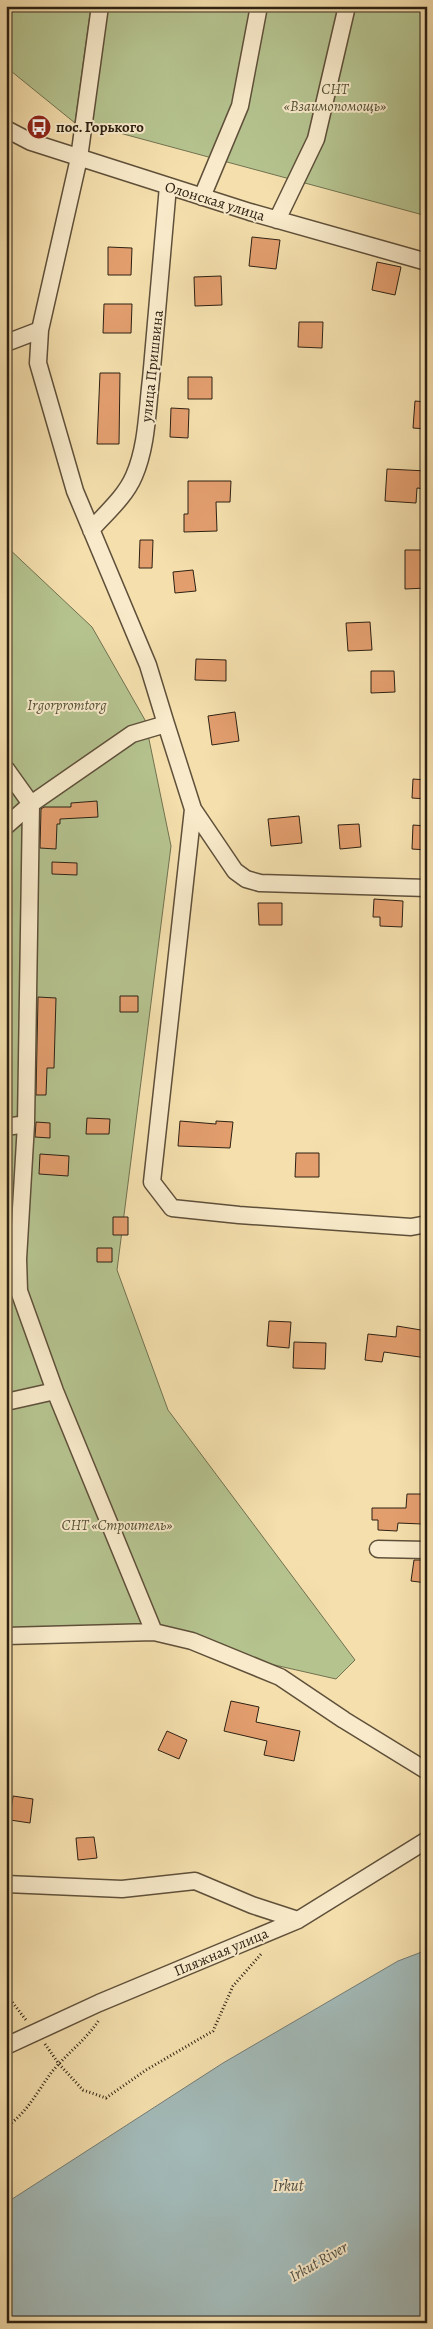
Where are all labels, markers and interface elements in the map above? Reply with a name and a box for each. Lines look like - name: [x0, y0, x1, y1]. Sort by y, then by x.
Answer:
- park label: СНТ «Взаимопомощь»: [284, 79, 386, 116]
- bus stop icon: пос. Горького: [26, 114, 52, 140]
- place label: пос. Горького: [56, 117, 144, 137]
- street label: Олонская улица: [163, 176, 268, 226]
- street label: улица Пришвина: [136, 309, 168, 424]
- park label: Irgorpromtorg: [27, 695, 107, 715]
- park label: СНТ «Строитель»: [61, 1515, 173, 1535]
- street label: Пляжная улица: [171, 1923, 271, 1981]
- water label: Irkut: [273, 2175, 305, 2197]
- water label: Irkut River: [285, 2236, 352, 2287]

